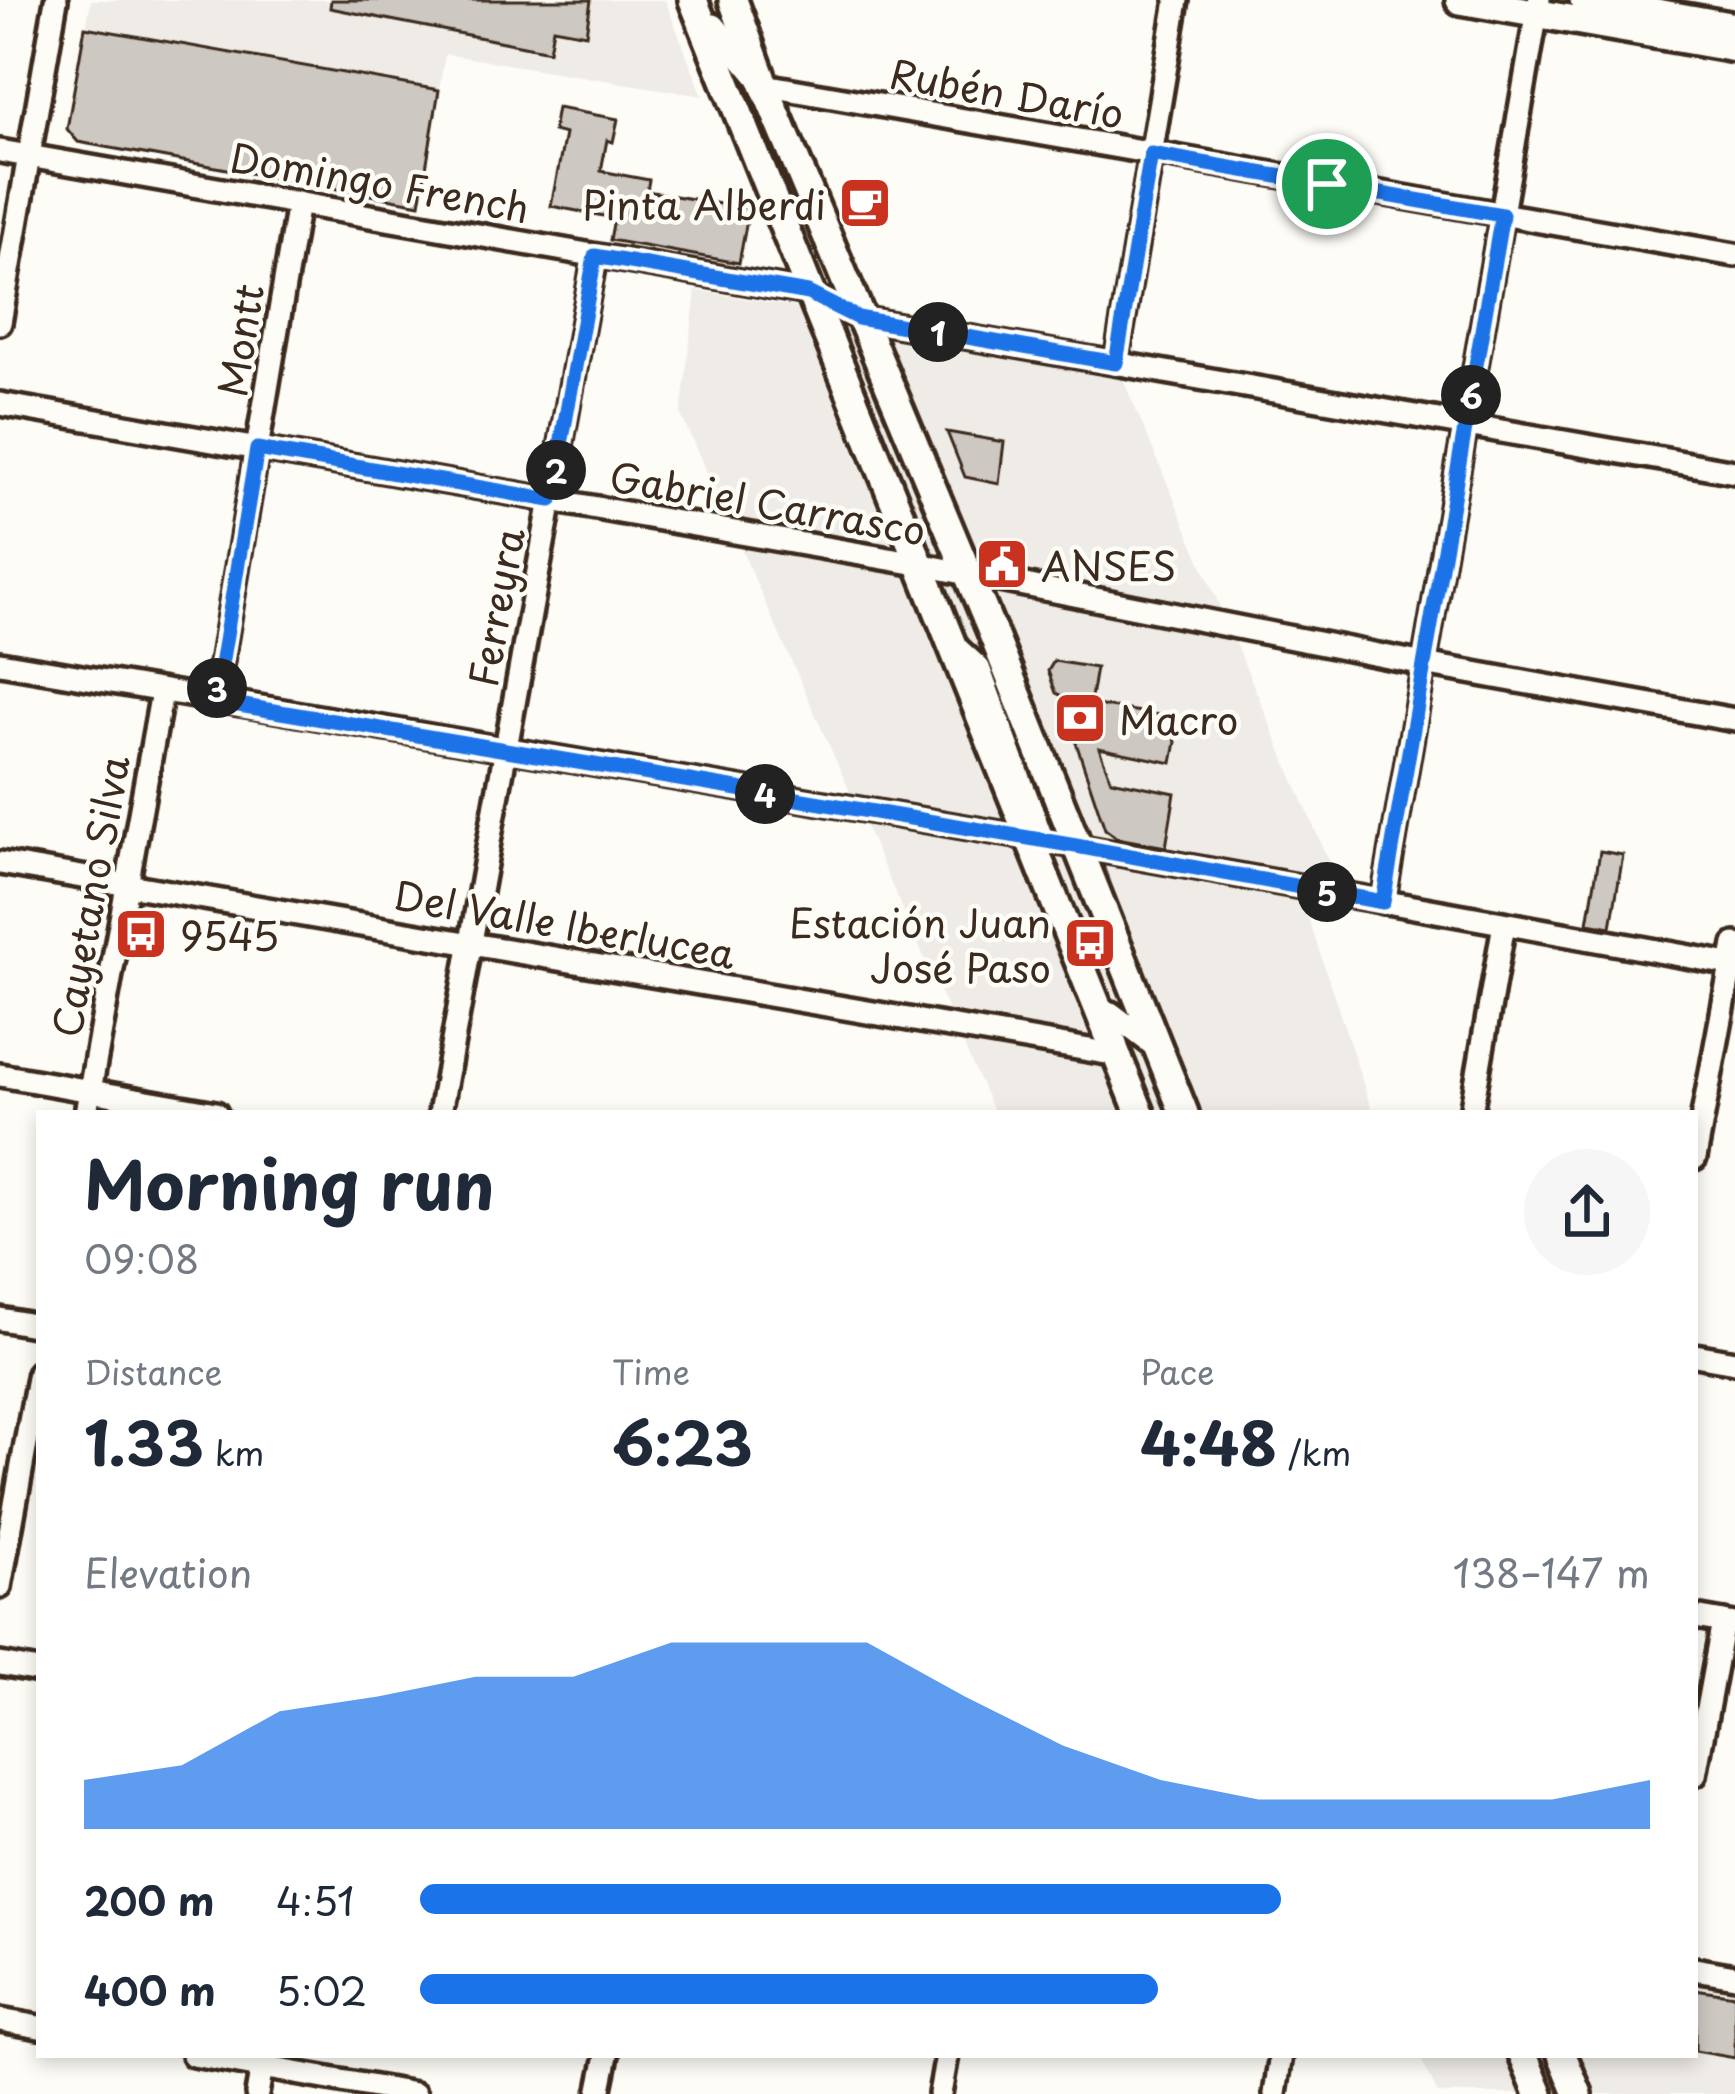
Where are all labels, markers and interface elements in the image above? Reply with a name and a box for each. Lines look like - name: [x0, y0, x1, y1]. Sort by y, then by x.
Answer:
- street label: Rubén Darío: [885, 42, 1129, 142]
- street label: Domingo French: [226, 126, 534, 236]
- pin: [1276, 133, 1378, 235]
- icon: arrive: [1294, 151, 1360, 217]
- place label: Pinta Alberdi: [582, 174, 826, 233]
- cafe icon: Pinta Alberdi: [837, 175, 893, 231]
- street label: Montt: [201, 279, 277, 401]
- pin: 1: [908, 302, 968, 362]
- text: 1: [930, 307, 946, 357]
- pin: 6: [1441, 365, 1501, 425]
- text: 6: [1459, 370, 1483, 420]
- pin: 2: [526, 440, 586, 500]
- text: 2: [544, 445, 568, 495]
- street label: Gabriel Carrasco: [605, 445, 931, 559]
- street label: Ferreyra: [452, 523, 538, 691]
- place label: ANSES: [1041, 535, 1176, 594]
- public building icon: ANSES: [974, 536, 1030, 592]
- pin: 3: [187, 658, 247, 718]
- text: 3: [206, 663, 228, 713]
- place label: Macro: [1119, 689, 1238, 748]
- bank icon: Macro: [1052, 690, 1108, 746]
- street label: Cayetano Silva: [35, 750, 143, 1042]
- pin: 4: [735, 764, 795, 824]
- text: 4: [754, 769, 776, 819]
- pin: 5: [1297, 862, 1357, 922]
- street label: Del Valle Iberlucea: [390, 864, 740, 982]
- text: 5: [1316, 867, 1338, 917]
- place label: Estación Juan José Paso: [789, 892, 1051, 996]
- place label: 9545: [180, 905, 279, 964]
- bus stop icon: 9545: [113, 906, 169, 962]
- bus stop icon: Estación Juan José Paso: [1062, 915, 1118, 971]
- text: Morning run: [84, 1133, 494, 1232]
- button: share: [1524, 1149, 1650, 1275]
- text: 09:08: [84, 1228, 199, 1287]
- text: Distance: [84, 1346, 222, 1396]
- text: Time: [612, 1346, 690, 1396]
- text: Pace: [1140, 1346, 1214, 1396]
- text: 1.33: [84, 1396, 204, 1486]
- text: 6:23: [612, 1396, 753, 1486]
- text: 4:48: [1140, 1396, 1277, 1486]
- text: km: [204, 1427, 264, 1477]
- text: /km: [1277, 1427, 1351, 1477]
- text: Elevation: [84, 1542, 252, 1601]
- text: 138–147 m: [1453, 1542, 1650, 1601]
- text: 200 m: [84, 1870, 214, 1929]
- text: 4:51: [276, 1870, 355, 1929]
- text: 400 m: [84, 1960, 216, 2019]
- text: 5:02: [276, 1960, 367, 2019]

